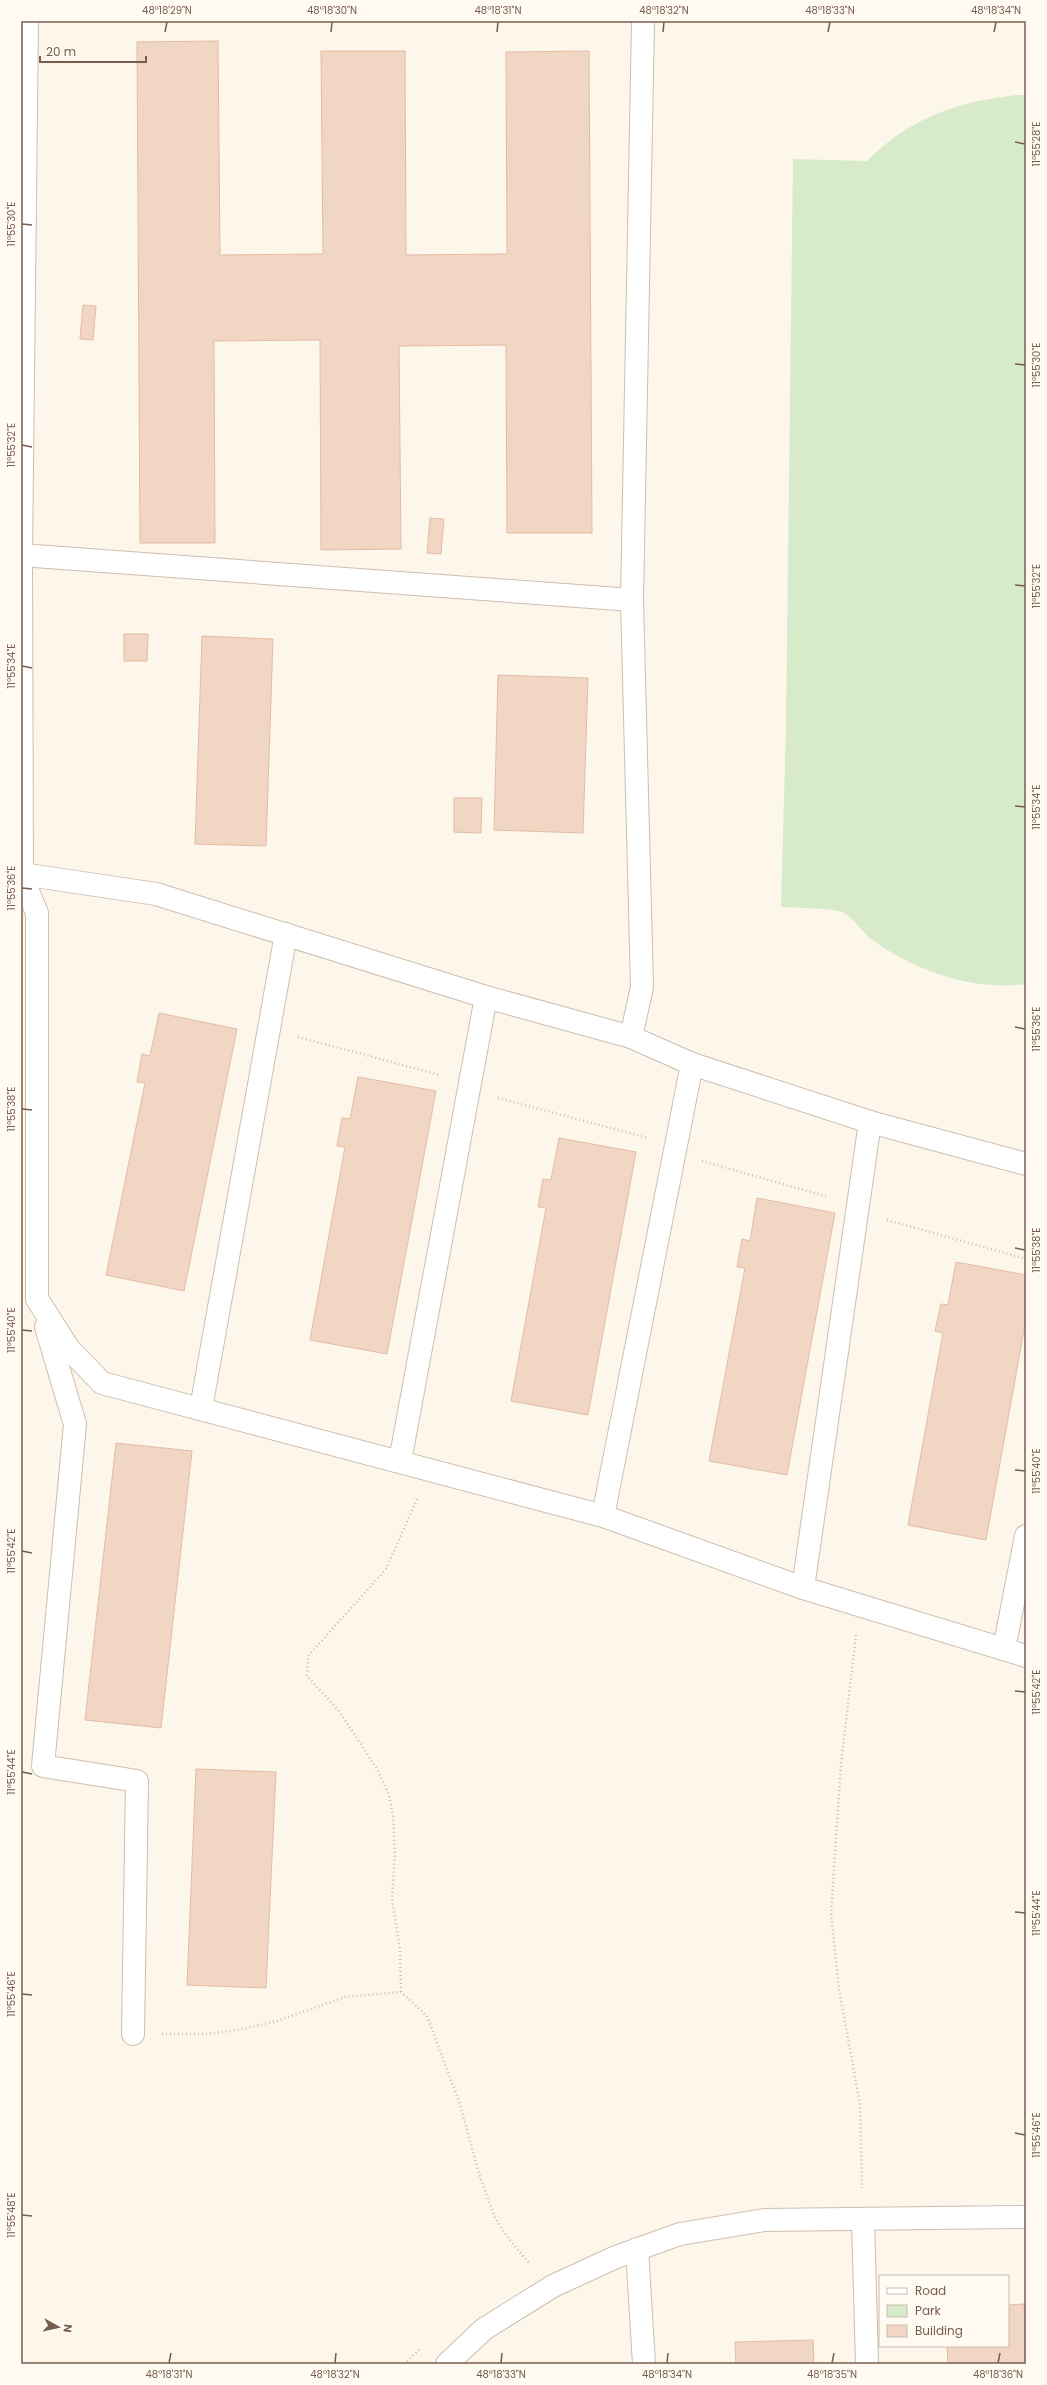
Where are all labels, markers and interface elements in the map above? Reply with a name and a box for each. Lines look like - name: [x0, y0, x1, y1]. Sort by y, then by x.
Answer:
- text: 48°18'29"N: [142, 3, 192, 18]
- text: 48°18'30"N: [307, 3, 357, 18]
- text: 48°18'31"N: [475, 3, 521, 18]
- text: 48°18'32"N: [639, 3, 689, 18]
- text: 48°18'33"N: [805, 3, 855, 18]
- text: 48°18'34"N: [971, 3, 1021, 18]
- scale bar: [40, 38, 146, 64]
- text: 20 m: [46, 43, 76, 60]
- text: 11°55'28"E: [1029, 122, 1044, 166]
- text: 11°55'30"E: [4, 202, 19, 246]
- text: 11°55'30"E: [1029, 343, 1044, 387]
- text: 11°55'32"E: [4, 423, 19, 467]
- text: 11°55'32"E: [1029, 564, 1044, 608]
- text: 11°55'34"E: [4, 644, 19, 688]
- text: 11°55'34"E: [1029, 785, 1044, 829]
- text: 11°55'36"E: [4, 866, 19, 910]
- text: 11°55'36"E: [1029, 1007, 1044, 1051]
- text: 11°55'38"E: [4, 1087, 19, 1131]
- text: 11°55'38"E: [1029, 1228, 1044, 1272]
- text: 11°55'40"E: [4, 1307, 19, 1353]
- text: 11°55'40"E: [1029, 1448, 1044, 1494]
- text: 11°55'42"E: [4, 1529, 19, 1573]
- text: 11°55'42"E: [1029, 1670, 1044, 1714]
- text: 11°55'44"E: [4, 1749, 19, 1795]
- text: 11°55'44"E: [1029, 1890, 1044, 1936]
- text: 11°55'46"E: [4, 1971, 19, 2017]
- text: 11°55'46"E: [1029, 2112, 1044, 2158]
- text: 11°55'48"E: [4, 2192, 19, 2238]
- legend: [879, 2275, 1009, 2347]
- text: Road: [915, 2282, 946, 2299]
- text: Park: [915, 2302, 942, 2319]
- north arrow: [38, 2307, 78, 2347]
- text: Building: [915, 2322, 963, 2339]
- text: N: [59, 2323, 76, 2334]
- text: 48°18'31"N: [146, 2367, 192, 2382]
- text: 48°18'32"N: [310, 2367, 360, 2382]
- text: 48°18'33"N: [476, 2367, 526, 2382]
- text: 48°18'34"N: [642, 2367, 692, 2382]
- text: 48°18'35"N: [807, 2367, 857, 2382]
- text: 48°18'36"N: [973, 2367, 1023, 2382]

